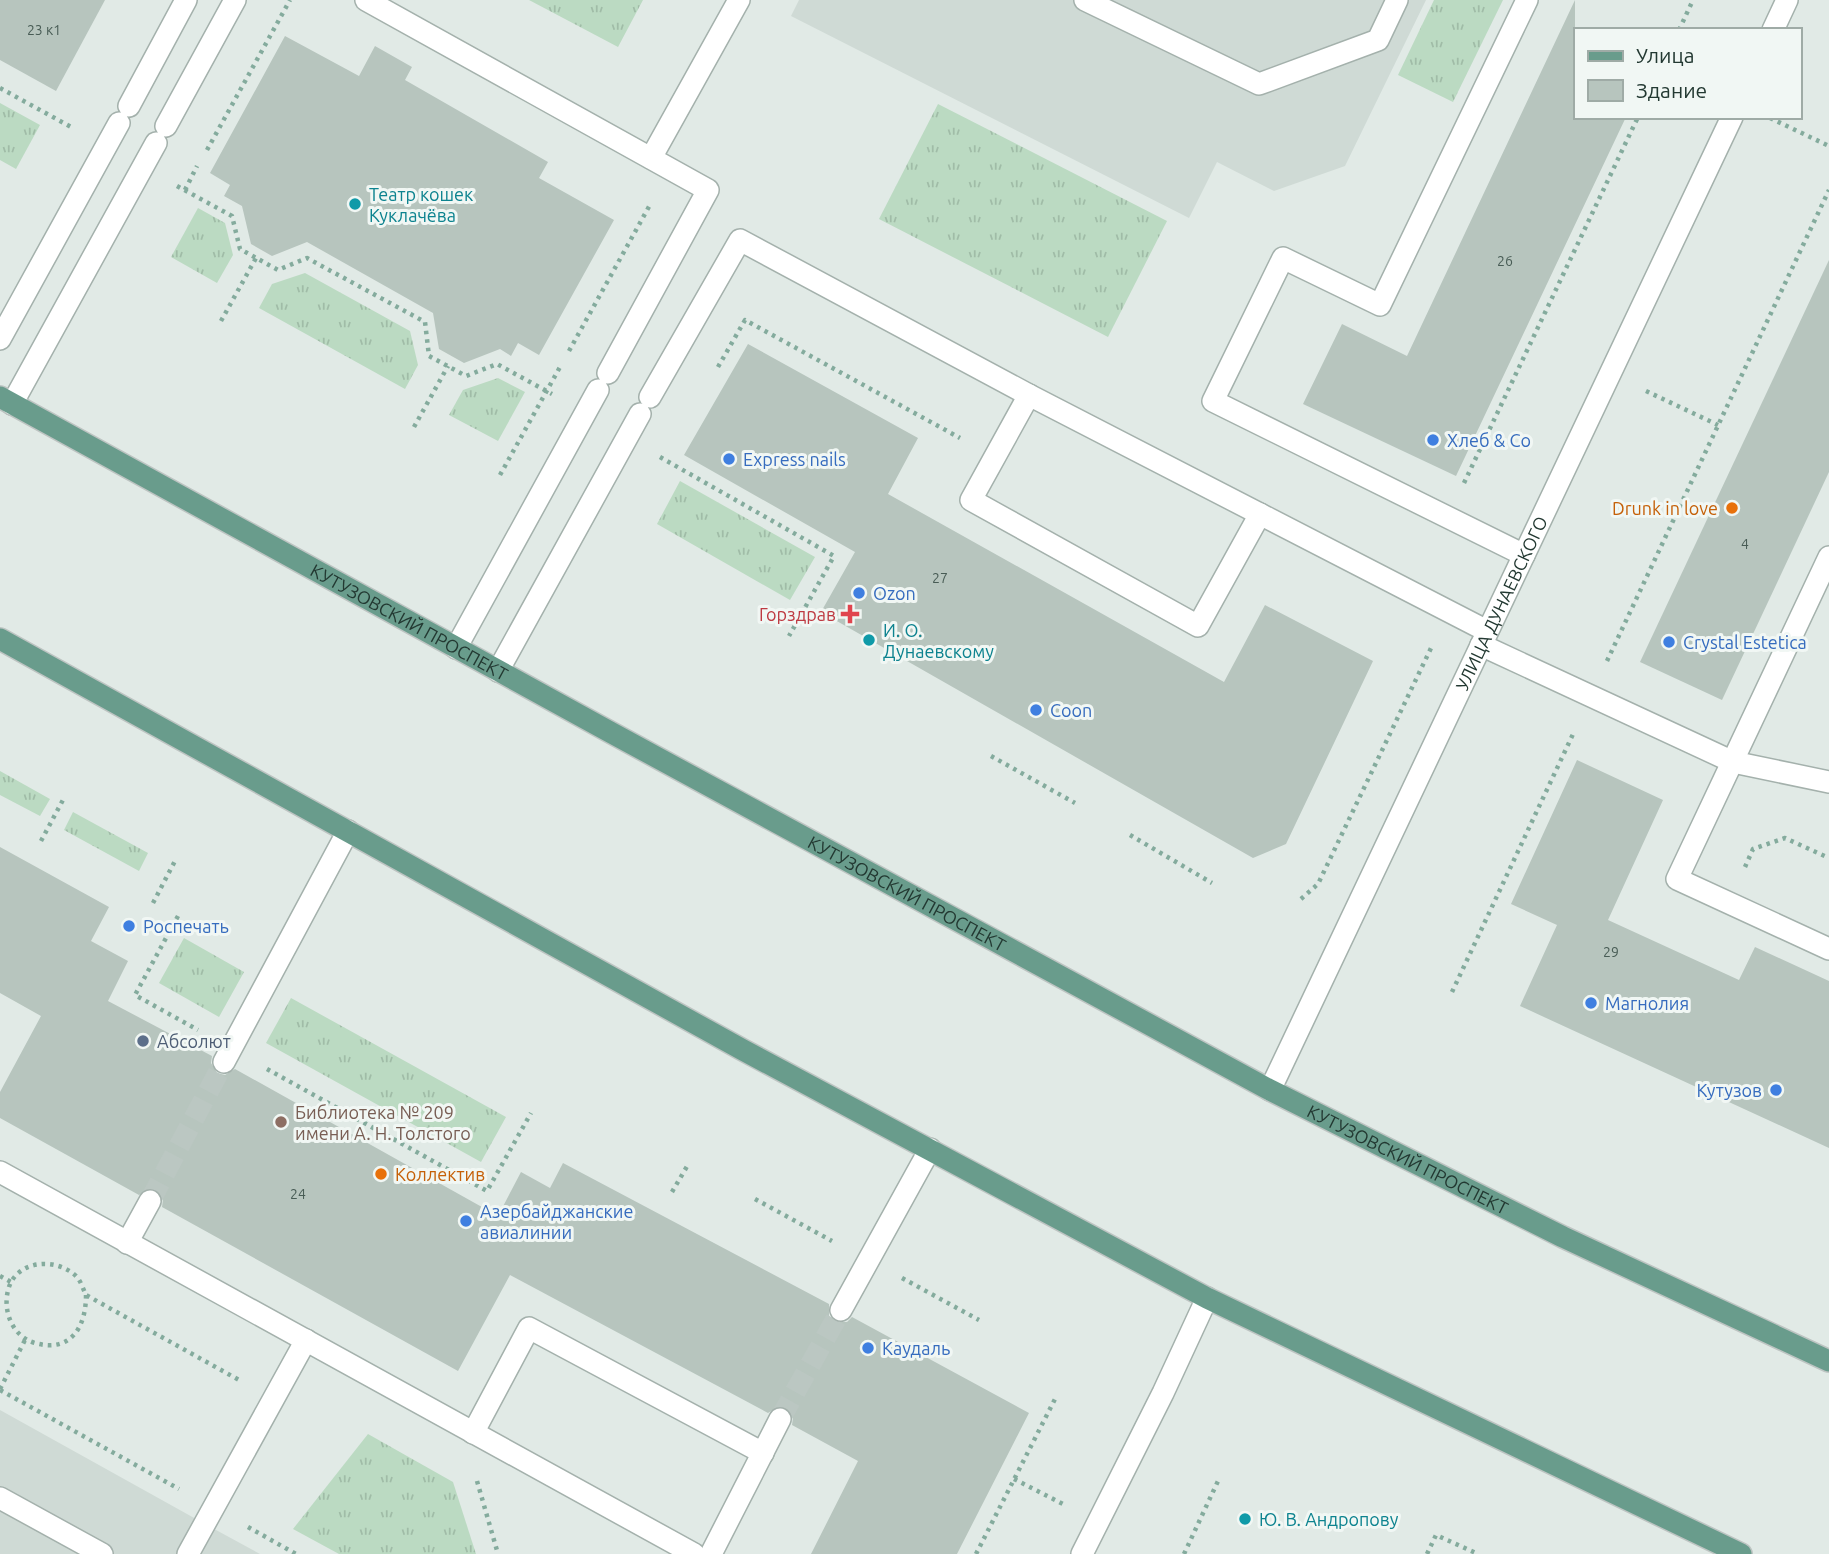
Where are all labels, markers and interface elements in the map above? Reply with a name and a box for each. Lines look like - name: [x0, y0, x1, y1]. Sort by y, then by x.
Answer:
- house number: 23 к1: [27, 22, 61, 38]
- legend: [1574, 28, 1801, 119]
- text: Улица: [1636, 43, 1694, 67]
- text: Здание: [1636, 78, 1707, 102]
- place label: Театр кошек Куклачёва: [369, 184, 473, 225]
- marker: Театр кошек Куклачёва: [347, 196, 363, 212]
- house number: 26: [1497, 253, 1513, 269]
- place label: Хлеб & Co: [1447, 430, 1531, 450]
- marker: Хлеб & Co: [1425, 432, 1441, 448]
- place label: Express nails: [743, 449, 846, 469]
- marker: Express nails: [721, 451, 737, 467]
- place label: Drunk in love: [1612, 498, 1718, 518]
- marker: Drunk in love: [1724, 500, 1740, 516]
- street label: УЛИЦА ДУНАЕВСКОГО: [1451, 513, 1551, 693]
- house number: 4: [1741, 536, 1749, 552]
- street label: КУТУЗОВСКИЙ ПРОСПЕКТ: [307, 560, 511, 684]
- house number: 27: [932, 570, 948, 586]
- place label: Ozon: [873, 583, 916, 603]
- marker: Ozon: [851, 585, 867, 601]
- place label: Горздрав: [759, 604, 836, 624]
- marker: Горздрав: [842, 606, 858, 622]
- place label: И. О. Дунаевскому: [883, 620, 994, 661]
- marker: И. О. Дунаевскому: [861, 632, 877, 648]
- place label: Crystal Estetica: [1683, 632, 1807, 652]
- marker: Crystal Estetica: [1661, 634, 1677, 650]
- place label: Coon: [1050, 700, 1092, 720]
- marker: Coon: [1028, 702, 1044, 718]
- street label: КУТУЗОВСКИЙ ПРОСПЕКТ: [805, 832, 1009, 955]
- place label: Роспечать: [143, 916, 229, 936]
- marker: Роспечать: [121, 918, 137, 934]
- house number: 29: [1603, 944, 1619, 960]
- place label: Магнолия: [1605, 993, 1689, 1013]
- marker: Магнолия: [1583, 995, 1599, 1011]
- place label: Абсолют: [157, 1031, 231, 1051]
- marker: Абсолют: [135, 1033, 151, 1049]
- place label: Кутузов: [1696, 1080, 1762, 1100]
- marker: Кутузов: [1768, 1082, 1784, 1098]
- street label: КУТУЗОВСКИЙ ПРОСПЕКТ: [1304, 1100, 1511, 1218]
- place label: Библиотека № 209 имени А. Н. Толстого: [295, 1102, 471, 1143]
- marker: Библиотека № 209 имени А. Н. Толстого: [273, 1114, 289, 1130]
- place label: Коллектив: [395, 1164, 485, 1184]
- marker: Коллектив: [373, 1166, 389, 1182]
- house number: 24: [290, 1186, 306, 1202]
- place label: Азербайджанские авиалинии: [480, 1201, 633, 1242]
- marker: Азербайджанские авиалинии: [458, 1213, 474, 1229]
- place label: Каудаль: [882, 1338, 950, 1358]
- marker: Каудаль: [860, 1340, 876, 1356]
- place label: Ю. В. Андропову: [1259, 1509, 1399, 1529]
- marker: Ю. В. Андропову: [1237, 1511, 1253, 1527]

